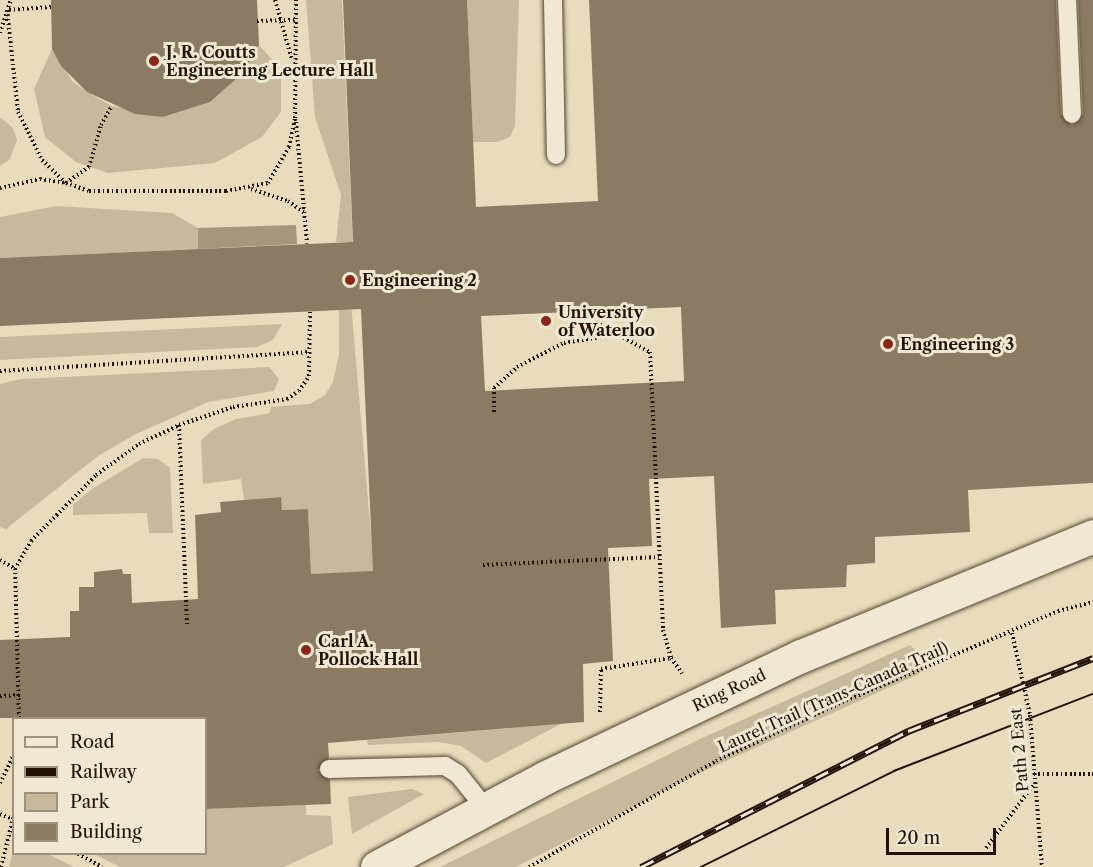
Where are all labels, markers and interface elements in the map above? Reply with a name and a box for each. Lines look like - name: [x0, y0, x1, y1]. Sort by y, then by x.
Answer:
- place label: J. R. Coutts Engineering Lecture Hall: [166, 42, 374, 80]
- marker: J. R. Coutts Engineering Lecture Hall: [147, 54, 161, 68]
- place label: Engineering 2: [362, 270, 477, 290]
- marker: Engineering 2: [343, 273, 357, 287]
- place label: University of Waterloo: [558, 302, 656, 340]
- marker: University of Waterloo: [539, 314, 553, 328]
- place label: Engineering 3: [900, 334, 1014, 354]
- marker: Engineering 3: [881, 337, 895, 351]
- place label: Carl A. Pollock Hall: [318, 631, 419, 669]
- street label: Laurel Trail (Trans-Canada Trail): [715, 637, 951, 757]
- marker: Carl A. Pollock Hall: [299, 643, 313, 657]
- street label: Ring Road: [689, 665, 769, 715]
- street label: Path 2 East: [1006, 707, 1032, 793]
- legend: [12, 717, 207, 855]
- text: Road: [70, 731, 115, 753]
- text: Railway: [70, 761, 137, 783]
- text: Park: [70, 791, 109, 813]
- scale bar: [889, 816, 998, 854]
- text: Building: [70, 821, 142, 843]
- text: 20 m: [897, 827, 940, 849]

